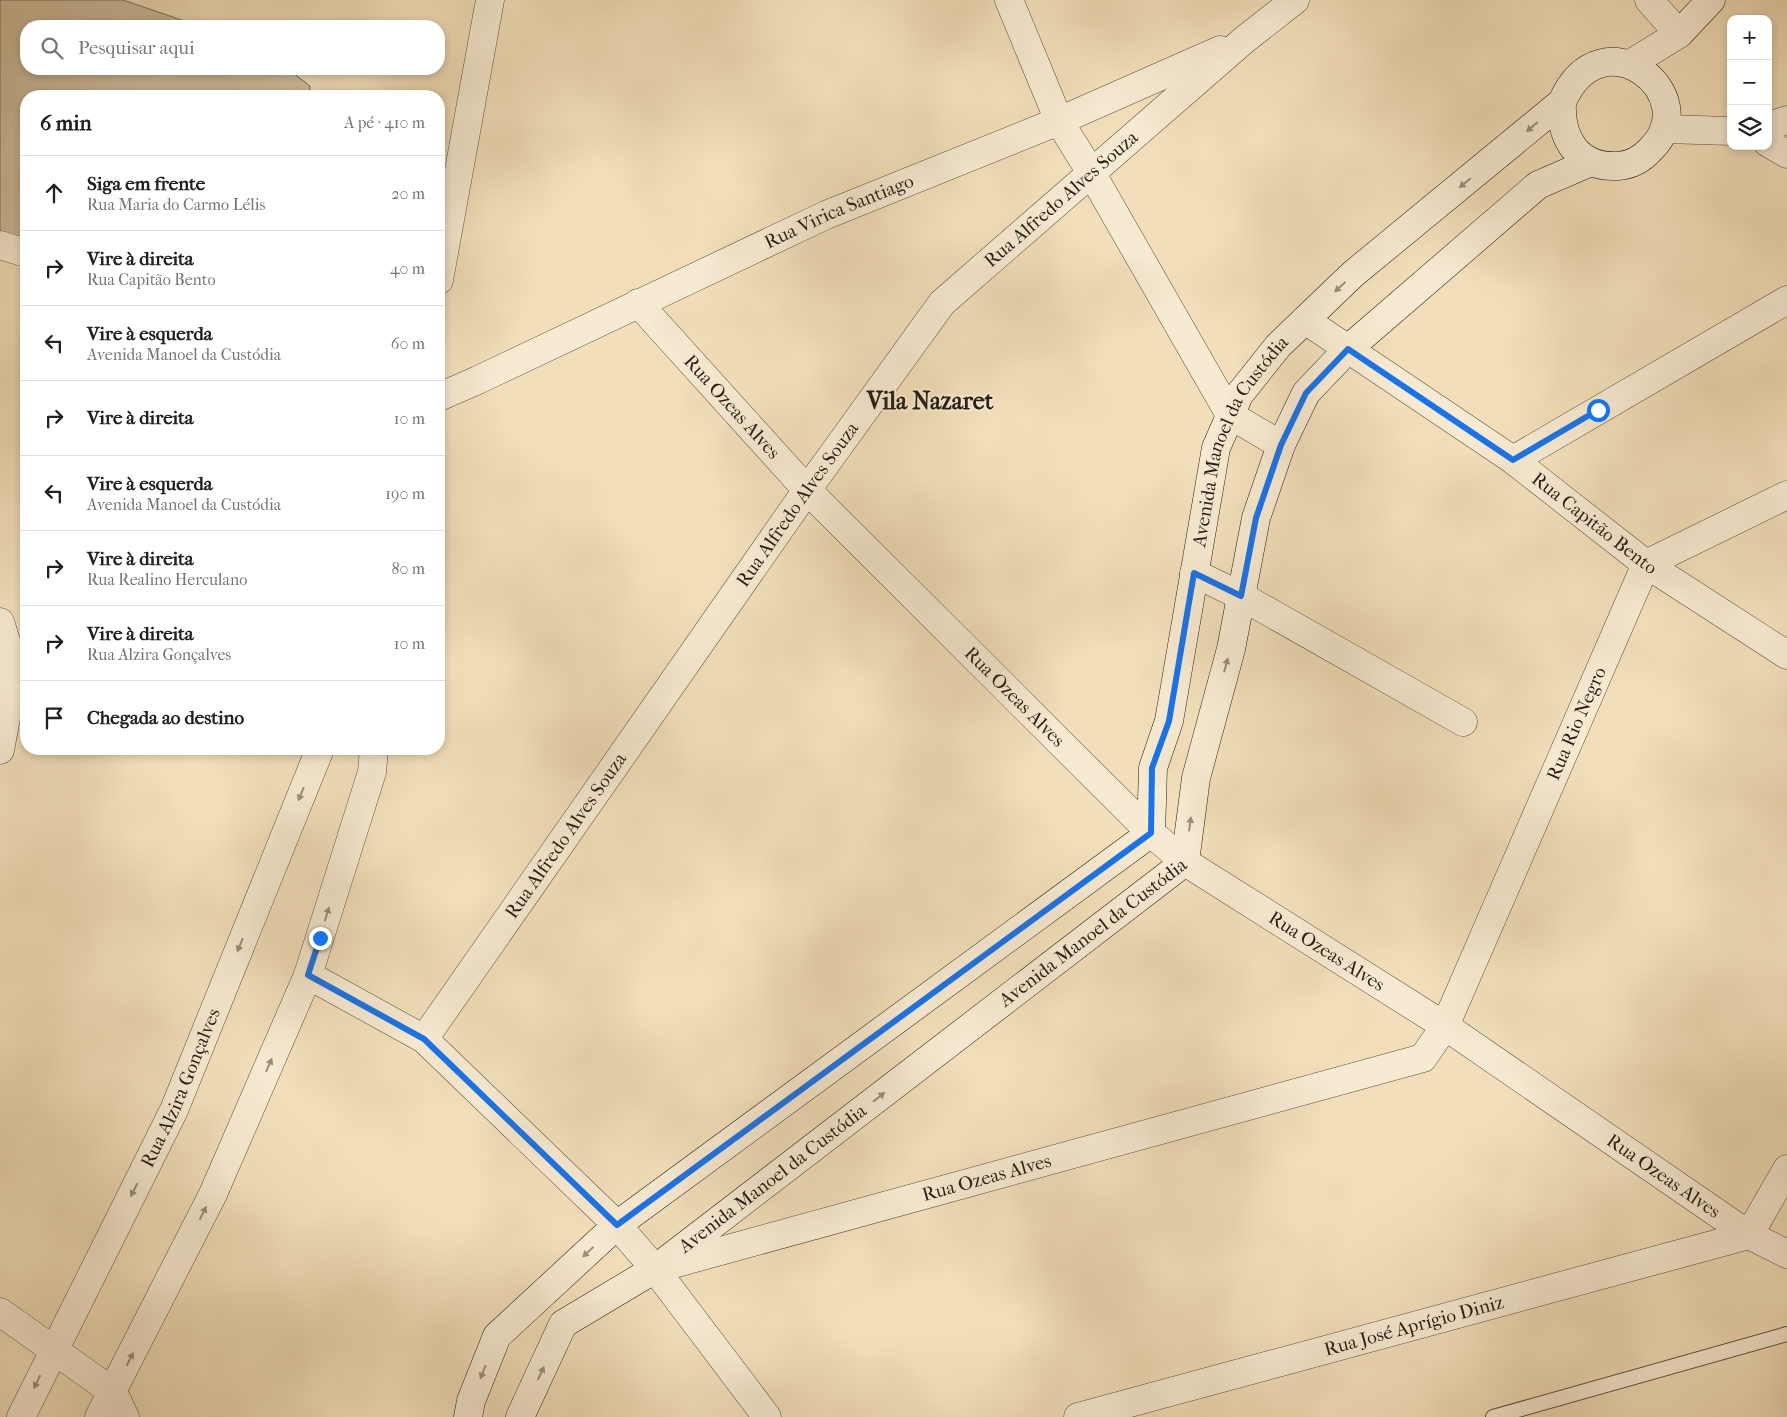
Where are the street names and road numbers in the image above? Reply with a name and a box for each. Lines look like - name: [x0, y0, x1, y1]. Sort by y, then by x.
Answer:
- street label: Rua Alfredo Alves Souza: [980, 126, 1143, 272]
- street label: Rua Virica Santiago: [761, 170, 917, 254]
- street label: Avenida Manoel da Custódia: [1188, 331, 1293, 550]
- street label: Rua Ozeas Alves: [679, 350, 785, 463]
- street label: Rua Alfredo Alves Souza: [732, 418, 863, 591]
- street label: Rua Capitão Bento: [1527, 468, 1661, 579]
- street label: Rua Ozeas Alves: [960, 642, 1069, 752]
- street label: Rua Rio Negro: [1542, 663, 1611, 784]
- street label: Rua Alfredo Alves Souza: [501, 748, 631, 923]
- street label: Avenida Manoel da Custódia: [994, 853, 1191, 1012]
- street label: Rua Ozeas Alves: [1265, 907, 1389, 996]
- street label: Rua Alzira Gonçalves: [136, 1005, 225, 1171]
- street label: Avenida Manoel da Custódia: [674, 1100, 871, 1258]
- street label: Rua Ozeas Alves: [1602, 1129, 1724, 1223]
- street label: Rua Ozeas Alves: [920, 1150, 1054, 1206]
- street label: Rua José Aprígio Diniz: [1322, 1291, 1506, 1361]

